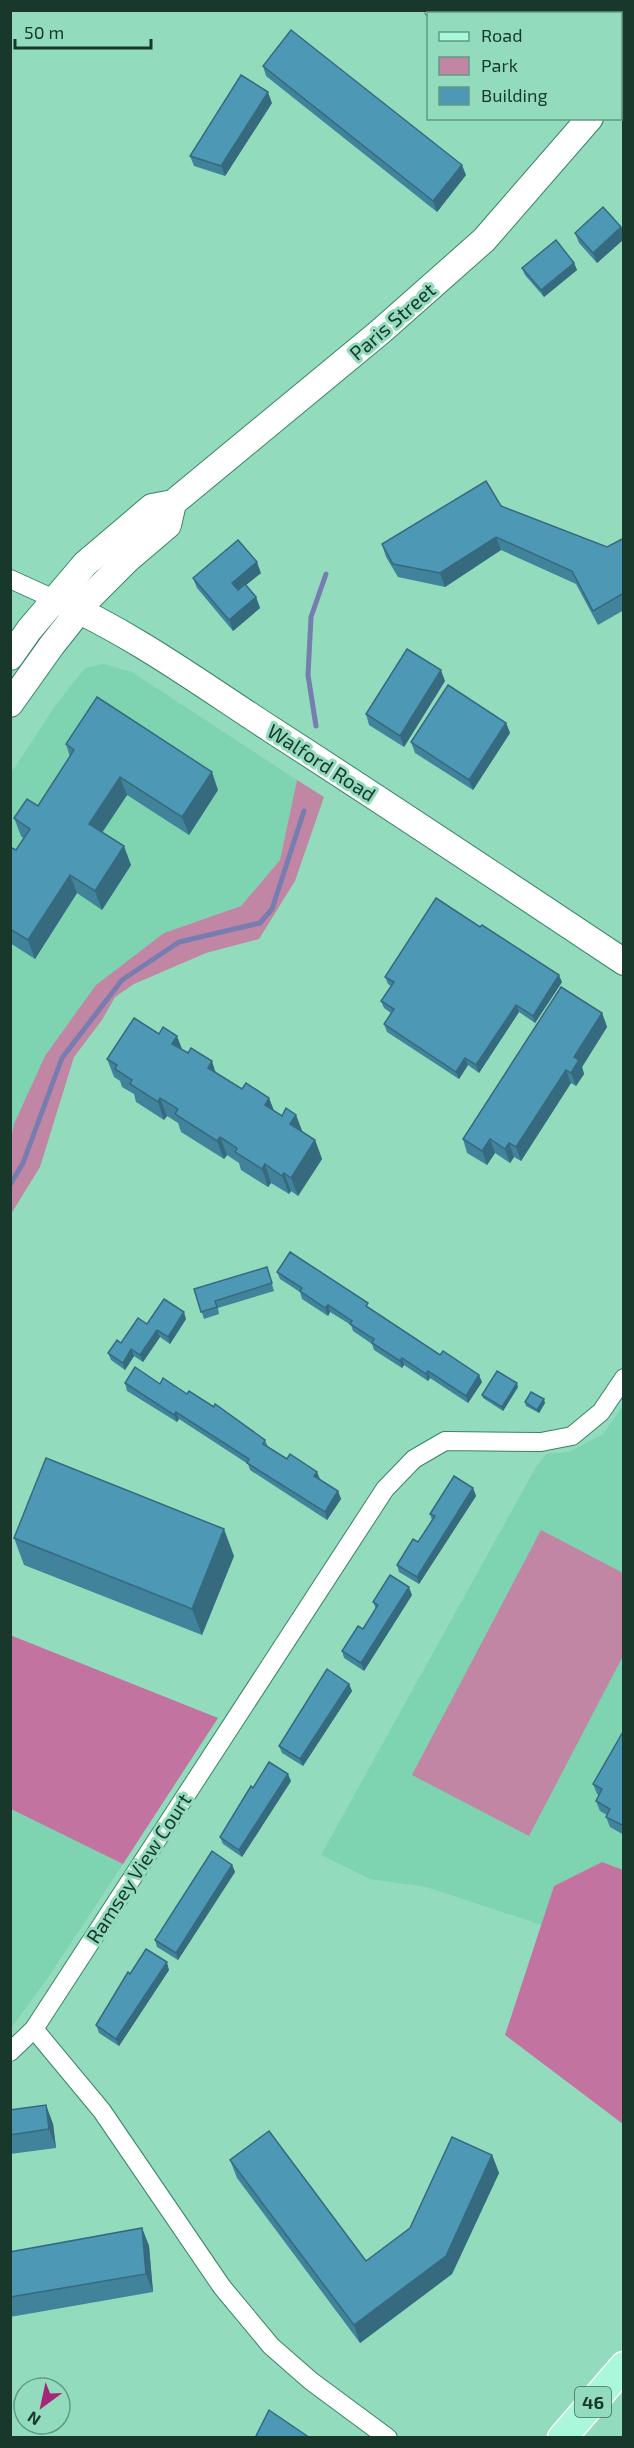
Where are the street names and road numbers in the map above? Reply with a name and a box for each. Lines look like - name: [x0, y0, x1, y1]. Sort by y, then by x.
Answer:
- street label: Paris Street: [344, 277, 440, 365]
- street label: Walford Road: [263, 718, 381, 806]
- street label: Ramsey View Court: [81, 1788, 196, 1948]
- road number: 46: [575, 2387, 611, 2417]

